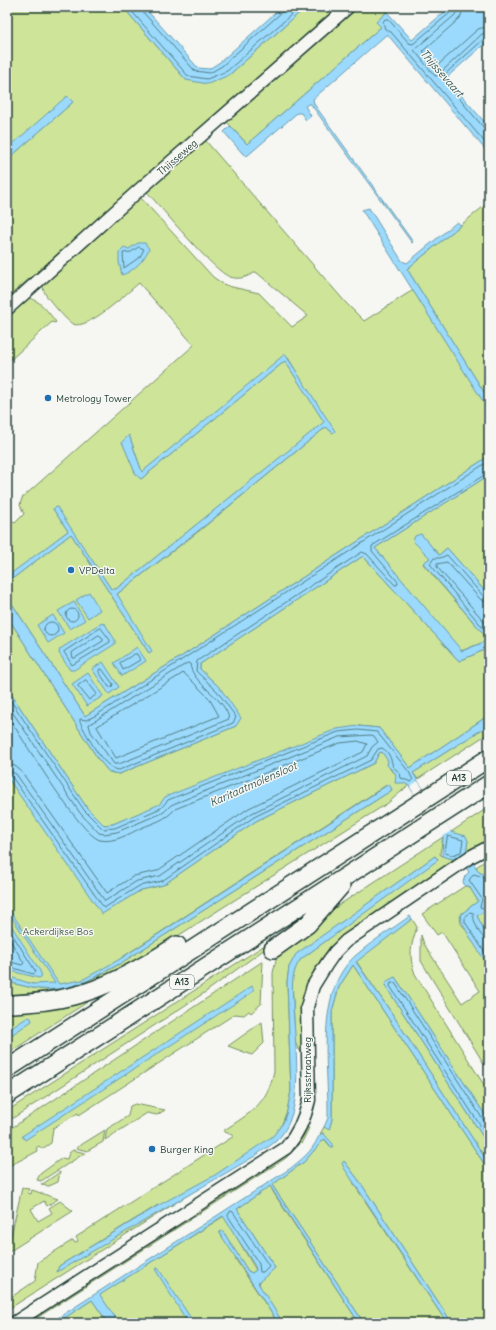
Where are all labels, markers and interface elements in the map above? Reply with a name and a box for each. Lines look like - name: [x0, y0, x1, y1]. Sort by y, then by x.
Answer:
- water label: Thijssevaart: [417, 46, 467, 101]
- street label: Thijsseweg: [155, 136, 200, 178]
- place label: Metrology Tower: [56, 392, 131, 405]
- marker: Metrology Tower: [43, 393, 53, 403]
- place label: VPDelta: [79, 564, 115, 577]
- marker: VPDelta: [66, 565, 76, 575]
- water label: Karitaatmolensloot: [207, 758, 300, 810]
- road number: A13: [447, 771, 471, 785]
- park label: Ackerdijkse Bos: [23, 925, 94, 938]
- road number: A13: [170, 975, 194, 989]
- street label: Rijksstraatweg: [301, 1037, 314, 1103]
- place label: Burger King: [160, 1143, 214, 1156]
- marker: Burger King: [147, 1144, 157, 1154]

